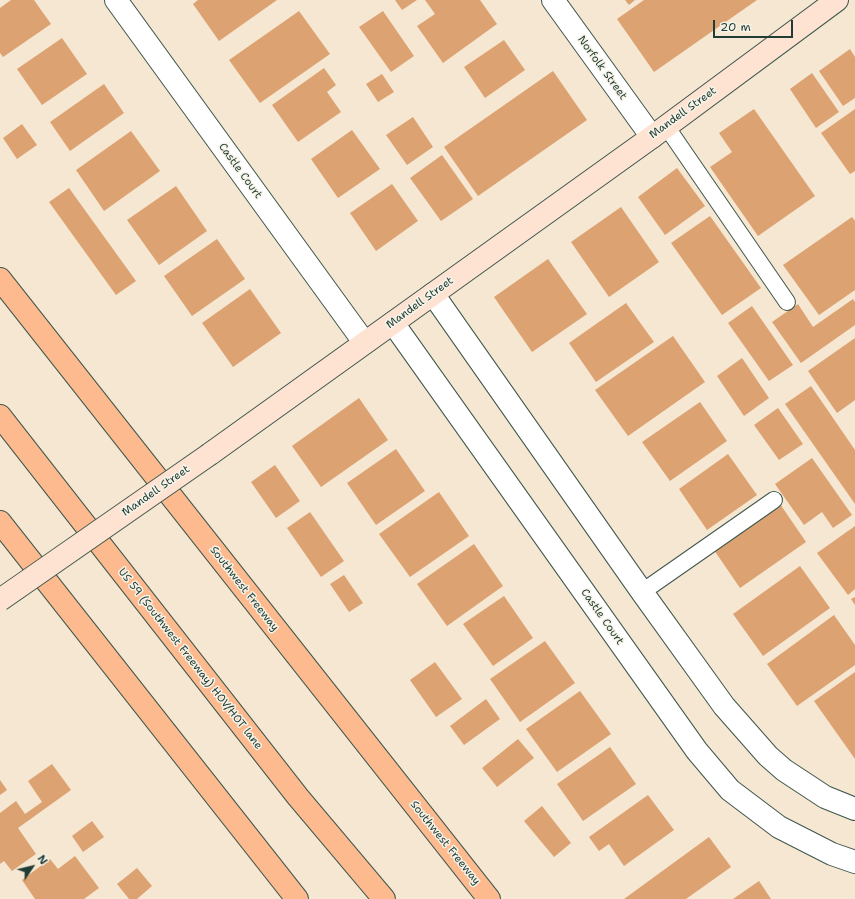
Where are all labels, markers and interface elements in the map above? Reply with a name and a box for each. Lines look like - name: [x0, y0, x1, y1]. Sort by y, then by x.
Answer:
- scale bar: [715, 12, 795, 38]
- text: 20 m: [720, 19, 751, 35]
- street label: Norfolk Street: [574, 33, 630, 103]
- street label: Mandell Street: [647, 84, 719, 142]
- street label: Castle Court: [215, 141, 265, 201]
- street label: Mandell Street: [384, 274, 456, 332]
- street label: Mandell Street: [120, 463, 192, 519]
- street label: Southwest Freeway: [207, 544, 281, 634]
- street label: US 59 (Southwest Freeway) HOV/HOT lane: [115, 566, 265, 752]
- street label: Castle Court: [578, 586, 626, 648]
- street label: Southwest Freeway: [407, 798, 483, 888]
- north arrow: [12, 847, 52, 887]
- text: N: [34, 852, 51, 868]

